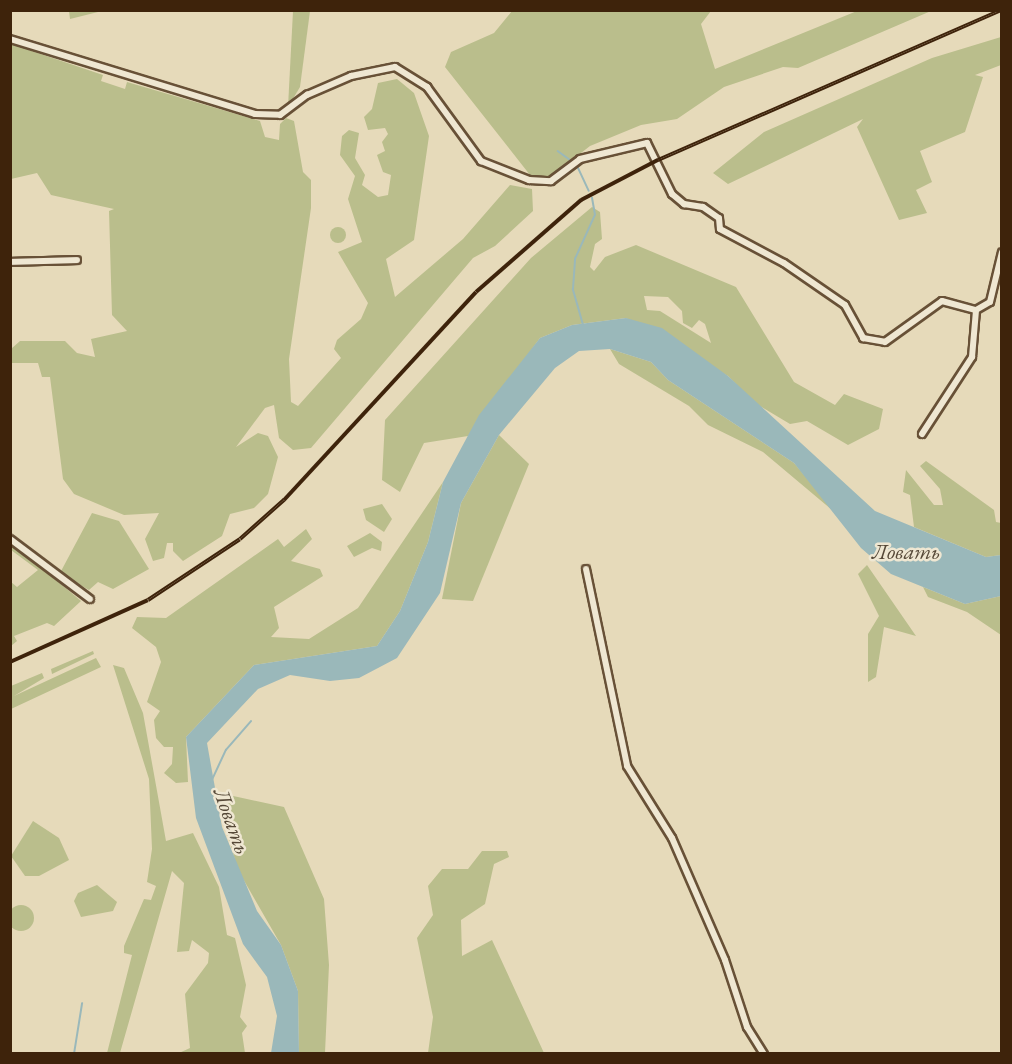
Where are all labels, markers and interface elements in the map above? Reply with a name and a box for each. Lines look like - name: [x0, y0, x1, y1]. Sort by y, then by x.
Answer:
- water label: Ловать: [872, 539, 940, 565]
- water label: Ловать: [208, 785, 256, 857]

